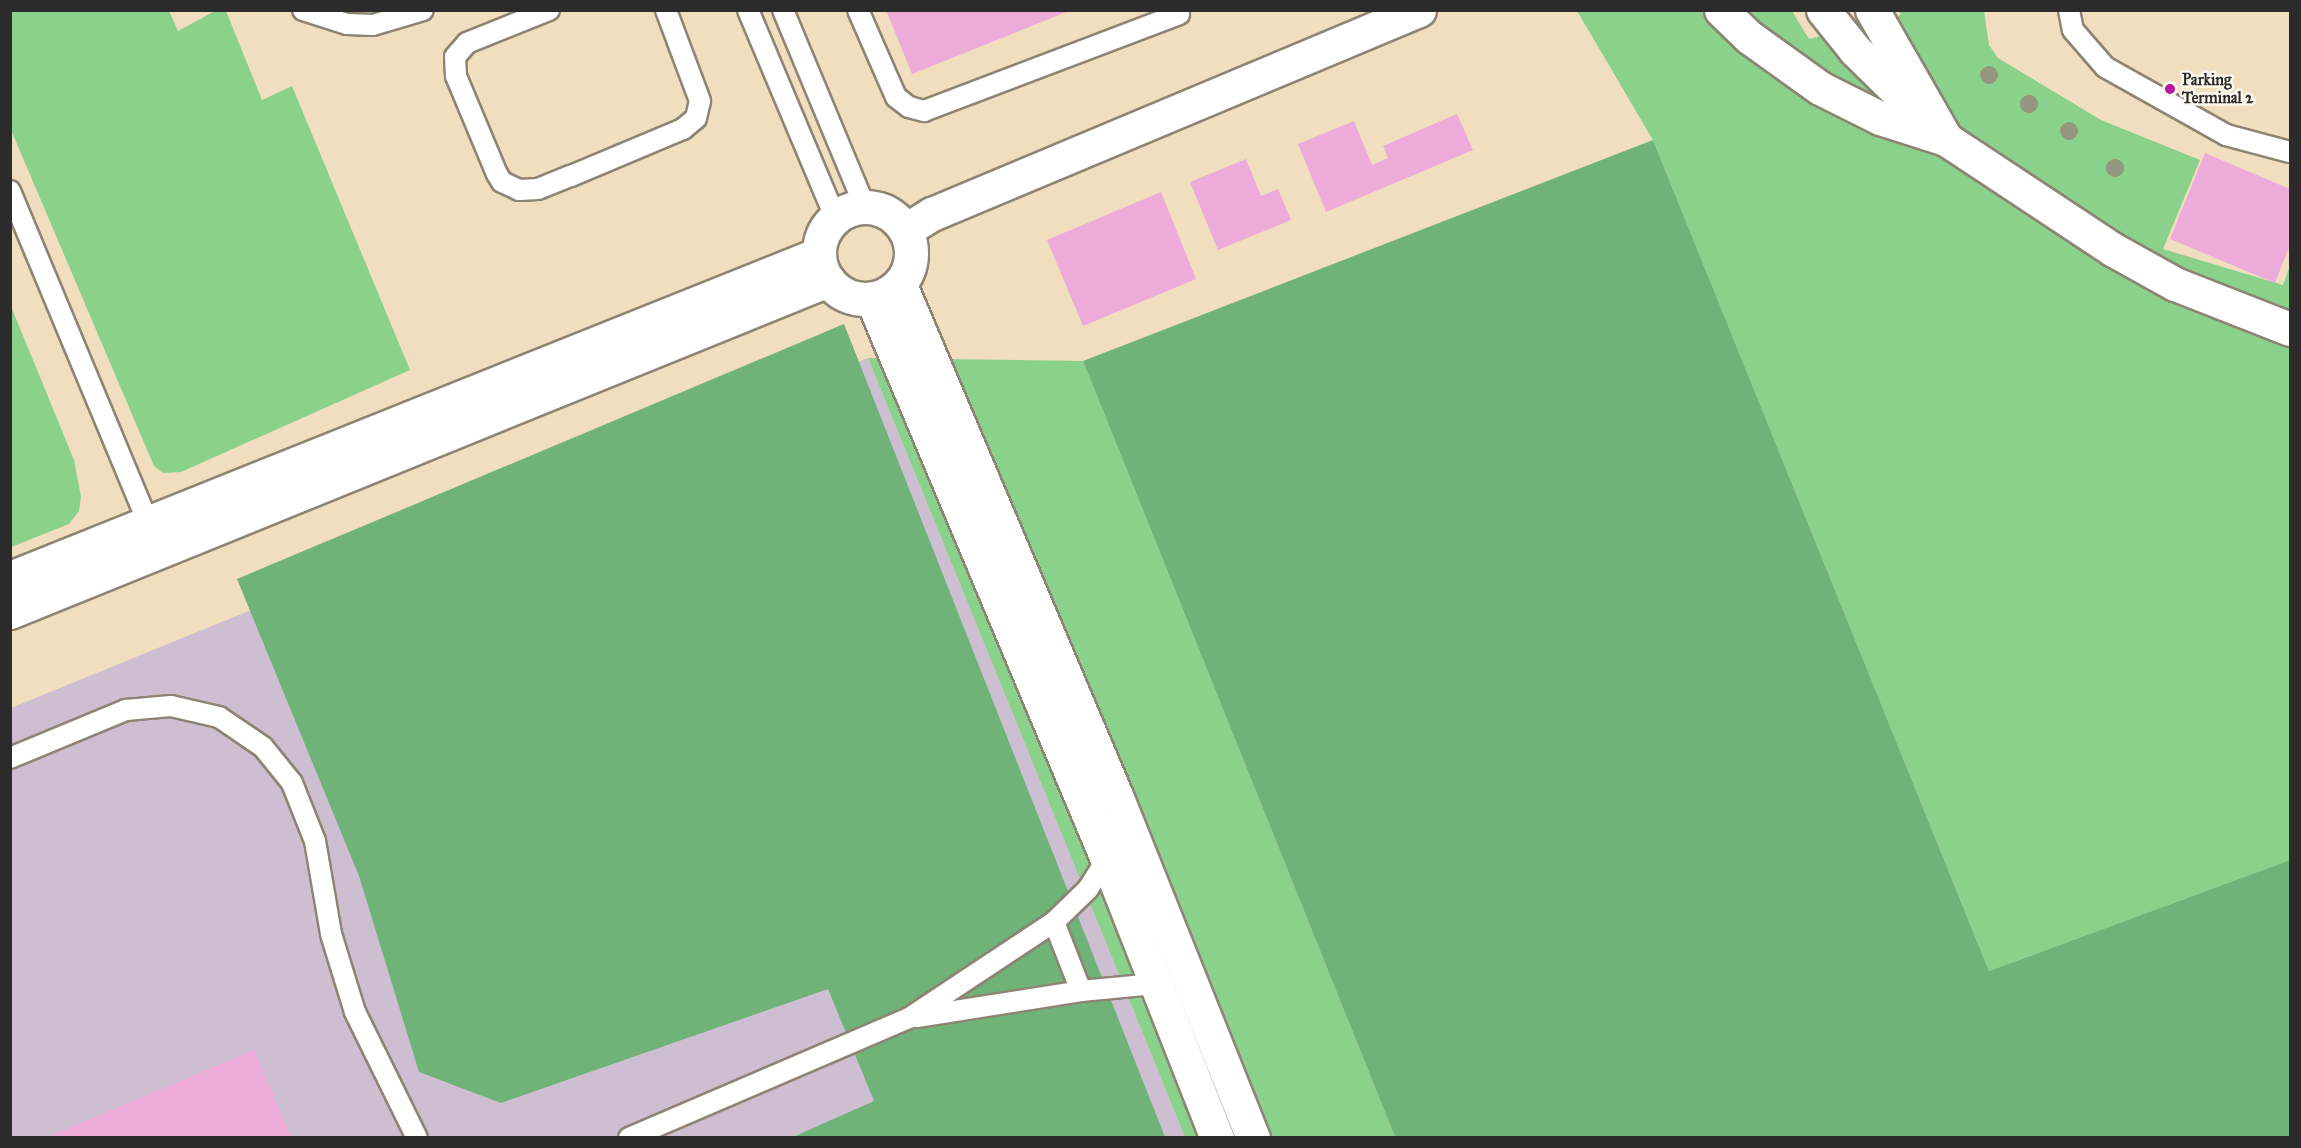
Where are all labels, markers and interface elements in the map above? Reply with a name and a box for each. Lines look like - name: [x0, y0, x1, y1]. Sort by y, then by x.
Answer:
- place label: Parking Terminal 2: [2182, 70, 2253, 108]
- marker: Parking Terminal 2: [2163, 82, 2177, 96]

